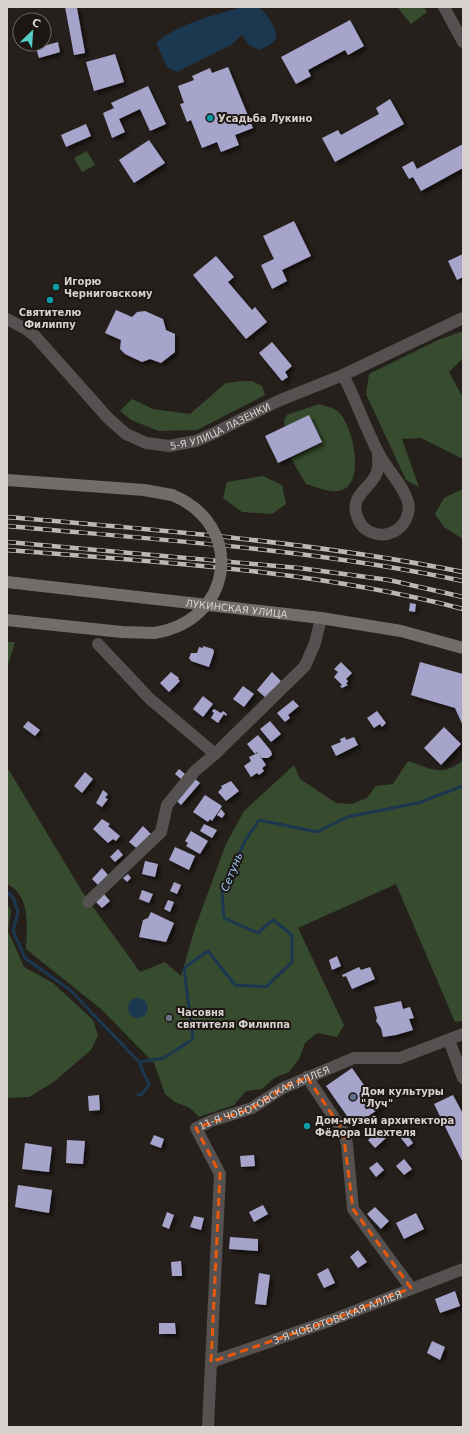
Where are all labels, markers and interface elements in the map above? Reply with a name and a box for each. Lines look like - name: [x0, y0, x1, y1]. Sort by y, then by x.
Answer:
- north arrow: [12, 12, 52, 52]
- text: С: [30, 16, 42, 31]
- marker: Усадьба Лукино: [205, 113, 215, 123]
- place label: Усадьба Лукино: [218, 113, 313, 124]
- place label: Игорю Черниговскому: [64, 276, 153, 299]
- marker: Игорю Черниговскому: [51, 282, 61, 292]
- marker: Святителю Филиппу: [45, 295, 55, 305]
- place label: Святителю Филиппу: [19, 307, 82, 330]
- street label: 5-Я УЛИЦА ЛАЗЕНКИ: [169, 400, 272, 451]
- street label: ЛУКИНСКАЯ УЛИЦА: [185, 597, 288, 620]
- water label: Сетунь: [218, 851, 246, 893]
- place label: Часовня святителя Филиппа: [177, 1007, 290, 1030]
- marker: Часовня святителя Филиппа: [164, 1013, 174, 1023]
- street label: 11-Я ЧОБОТОВСКАЯ АЛЛЕЯ: [197, 1064, 331, 1132]
- place label: Дом культуры "Луч": [361, 1086, 444, 1109]
- marker: Дом культуры "Луч": [348, 1092, 358, 1102]
- place label: Дом-музей архитектора Фёдора Шехтеля: [315, 1115, 454, 1138]
- marker: Дом-музей архитектора Фёдора Шехтеля: [302, 1121, 312, 1131]
- street label: 3-Я ЧОБОТОВСКАЯ АЛЛЕЯ: [271, 1288, 403, 1346]

